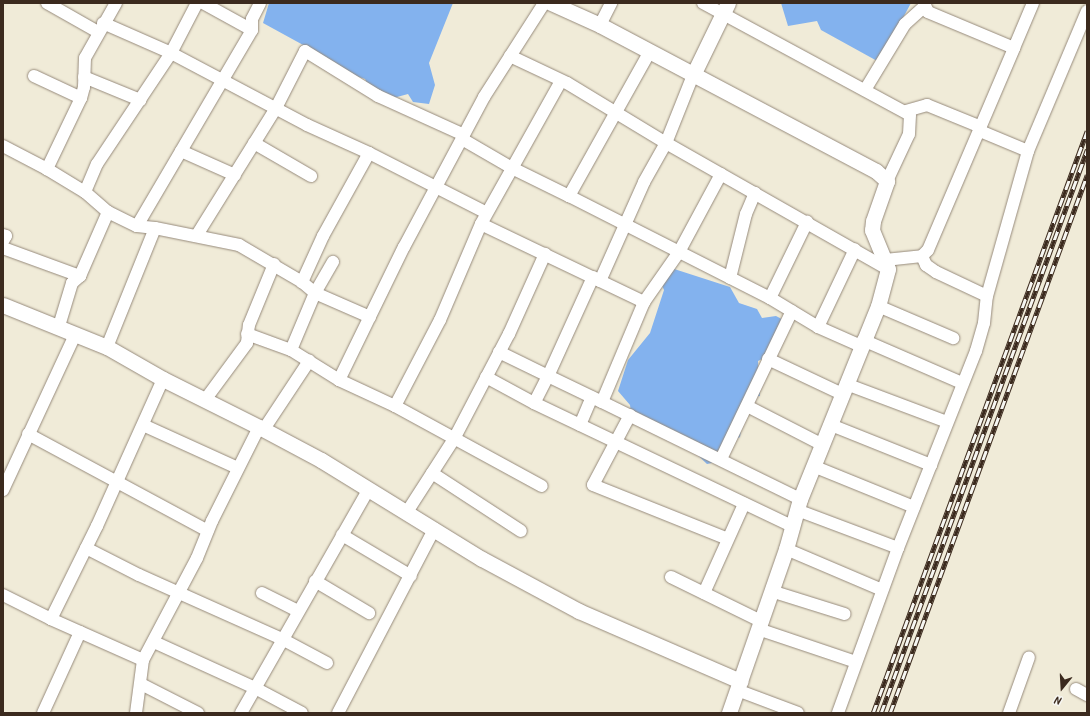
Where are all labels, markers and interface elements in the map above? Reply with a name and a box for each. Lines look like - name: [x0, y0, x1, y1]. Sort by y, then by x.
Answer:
- north arrow: [1042, 668, 1082, 708]
- text: N: [1052, 690, 1064, 709]

